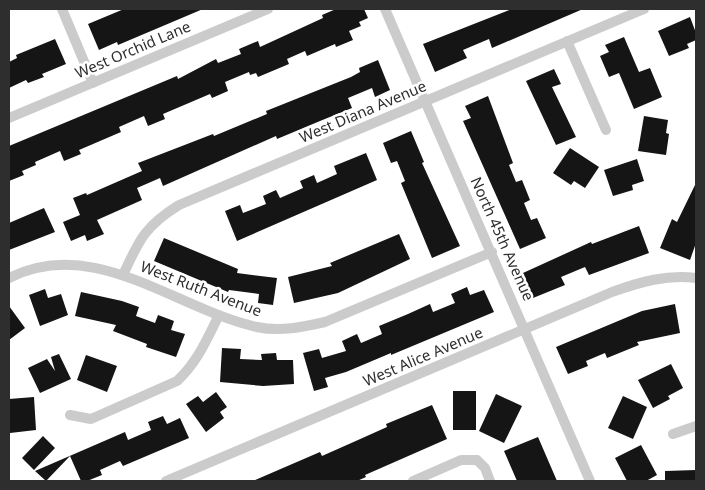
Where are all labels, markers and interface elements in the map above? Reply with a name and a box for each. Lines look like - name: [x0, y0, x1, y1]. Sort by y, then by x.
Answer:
- street label: West Orchid Lane: [72, 16, 193, 82]
- street label: West Diana Avenue: [296, 75, 429, 147]
- street label: North 45th Avenue: [467, 173, 539, 304]
- street label: West Ruth Avenue: [138, 256, 265, 320]
- street label: West Alice Avenue: [360, 322, 486, 390]

